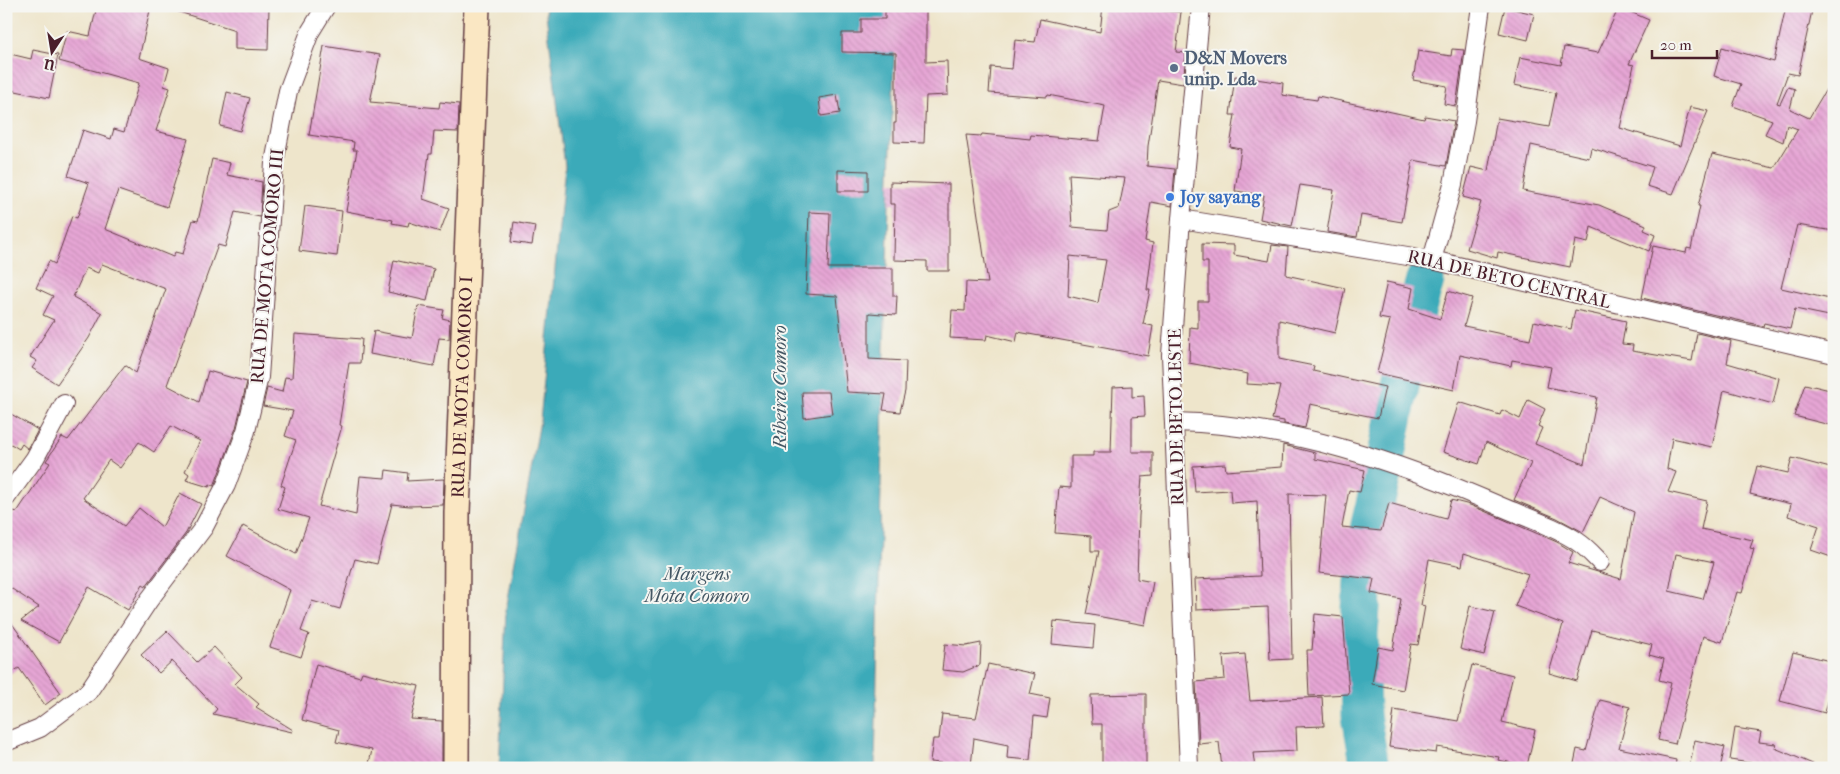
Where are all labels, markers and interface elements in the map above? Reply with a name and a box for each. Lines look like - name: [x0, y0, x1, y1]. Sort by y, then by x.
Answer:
- north arrow: [28, 28, 78, 78]
- scale bar: [1652, 28, 1718, 60]
- text: 20 m: [1660, 36, 1692, 54]
- place label: D&N Movers unip. Lda: [1183, 48, 1287, 90]
- text: U: [42, 55, 57, 74]
- marker: D&N Movers unip. Lda: [1168, 62, 1180, 74]
- street label: RUA DE MOTA COMORO III: [247, 148, 288, 385]
- place label: Joy sayang: [1178, 187, 1262, 208]
- marker: Joy sayang: [1164, 191, 1176, 203]
- street label: RUA DE BETO CENTRAL: [1405, 246, 1613, 313]
- street label: RUA DE MOTA COMORO I: [448, 276, 477, 499]
- water label: Ribeira Comoro: [769, 325, 791, 451]
- street label: RUA DE BETO LESTE: [1164, 328, 1189, 506]
- water label: Margens Mota Comoro: [642, 563, 750, 607]

